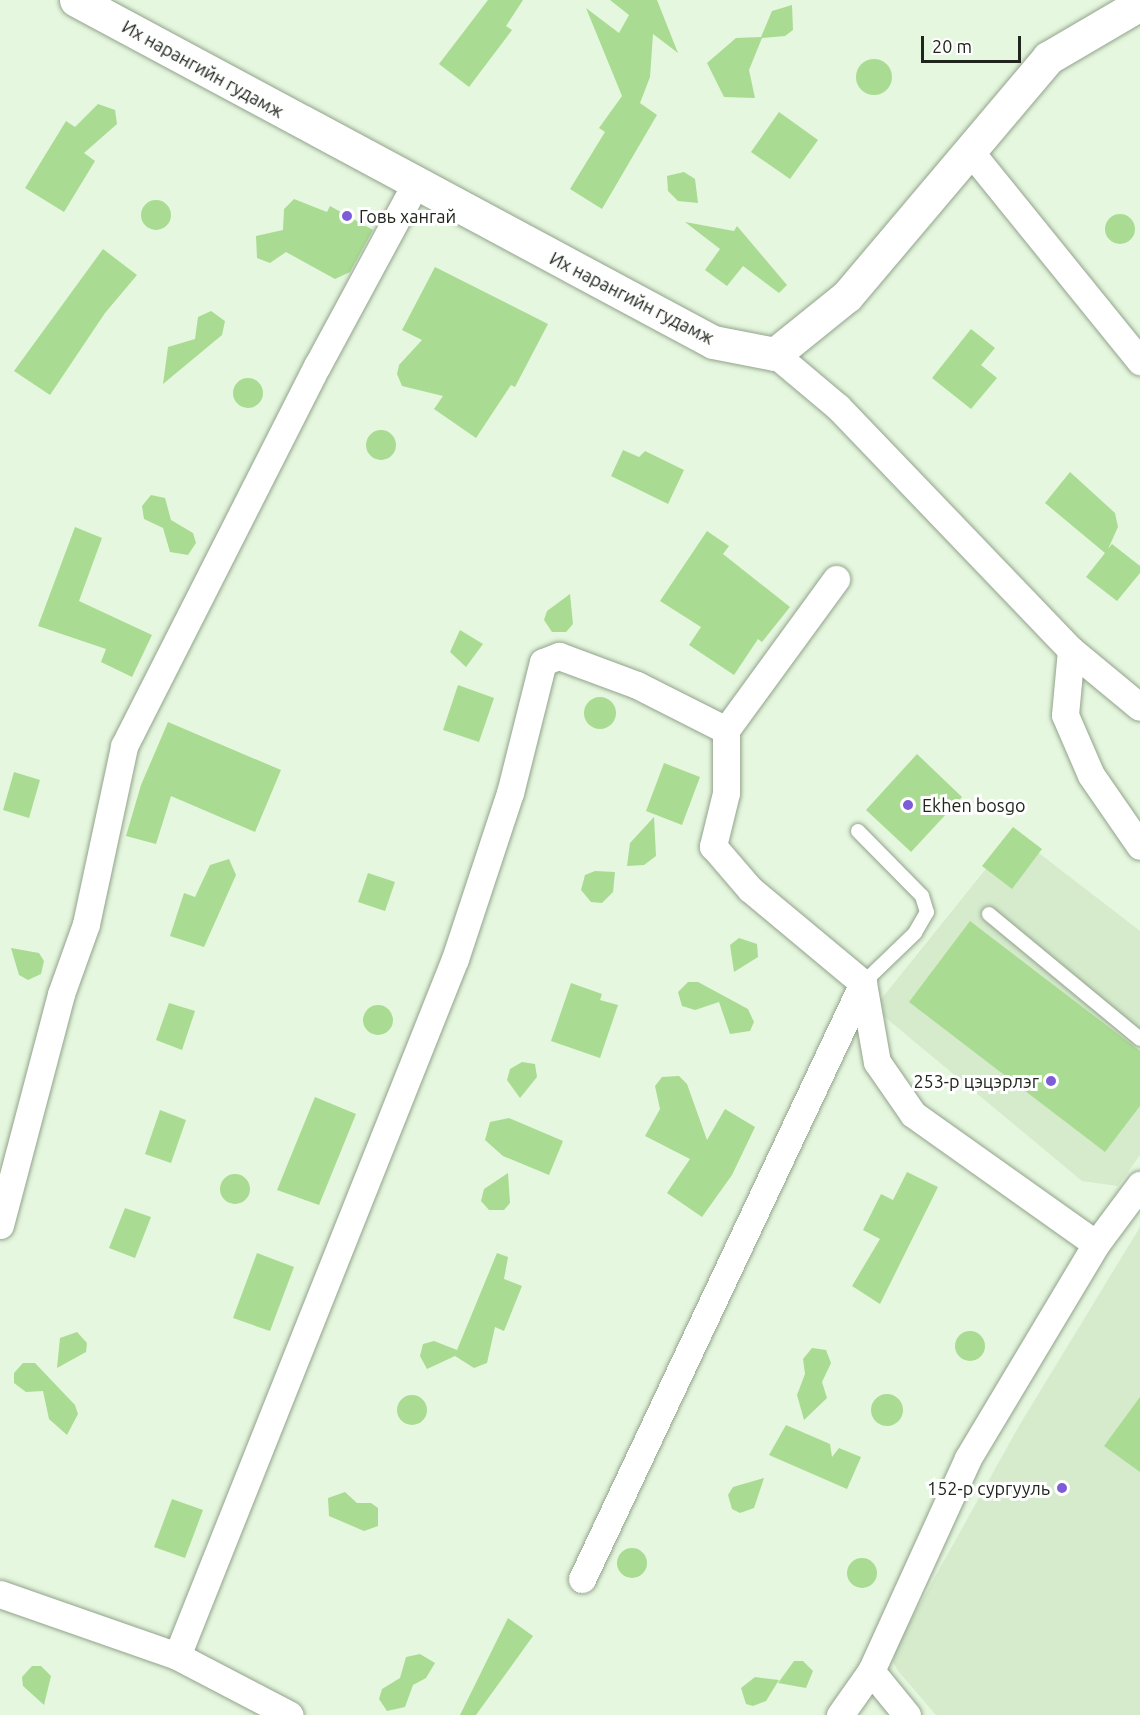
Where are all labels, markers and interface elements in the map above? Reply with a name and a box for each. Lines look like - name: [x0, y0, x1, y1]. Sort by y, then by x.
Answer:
- street label: Их нарангийн гудамж: [118, 16, 288, 122]
- scale bar: [924, 24, 1024, 62]
- text: 20 m: [932, 36, 972, 56]
- place label: Говь хангай: [359, 205, 456, 227]
- marker: Говь хангай: [340, 209, 354, 223]
- street label: Их нарангийн гудамж: [546, 247, 718, 349]
- place label: Ekhen bosgo: [922, 794, 1026, 816]
- marker: Ekhen bosgo: [899, 796, 917, 814]
- place label: 253-р цэцэрлэг: [913, 1070, 1039, 1092]
- marker: 253-р цэцэрлэг: [1044, 1074, 1058, 1088]
- place label: 152-р сургууль: [927, 1477, 1050, 1499]
- marker: 152-р сургууль: [1055, 1481, 1069, 1495]

